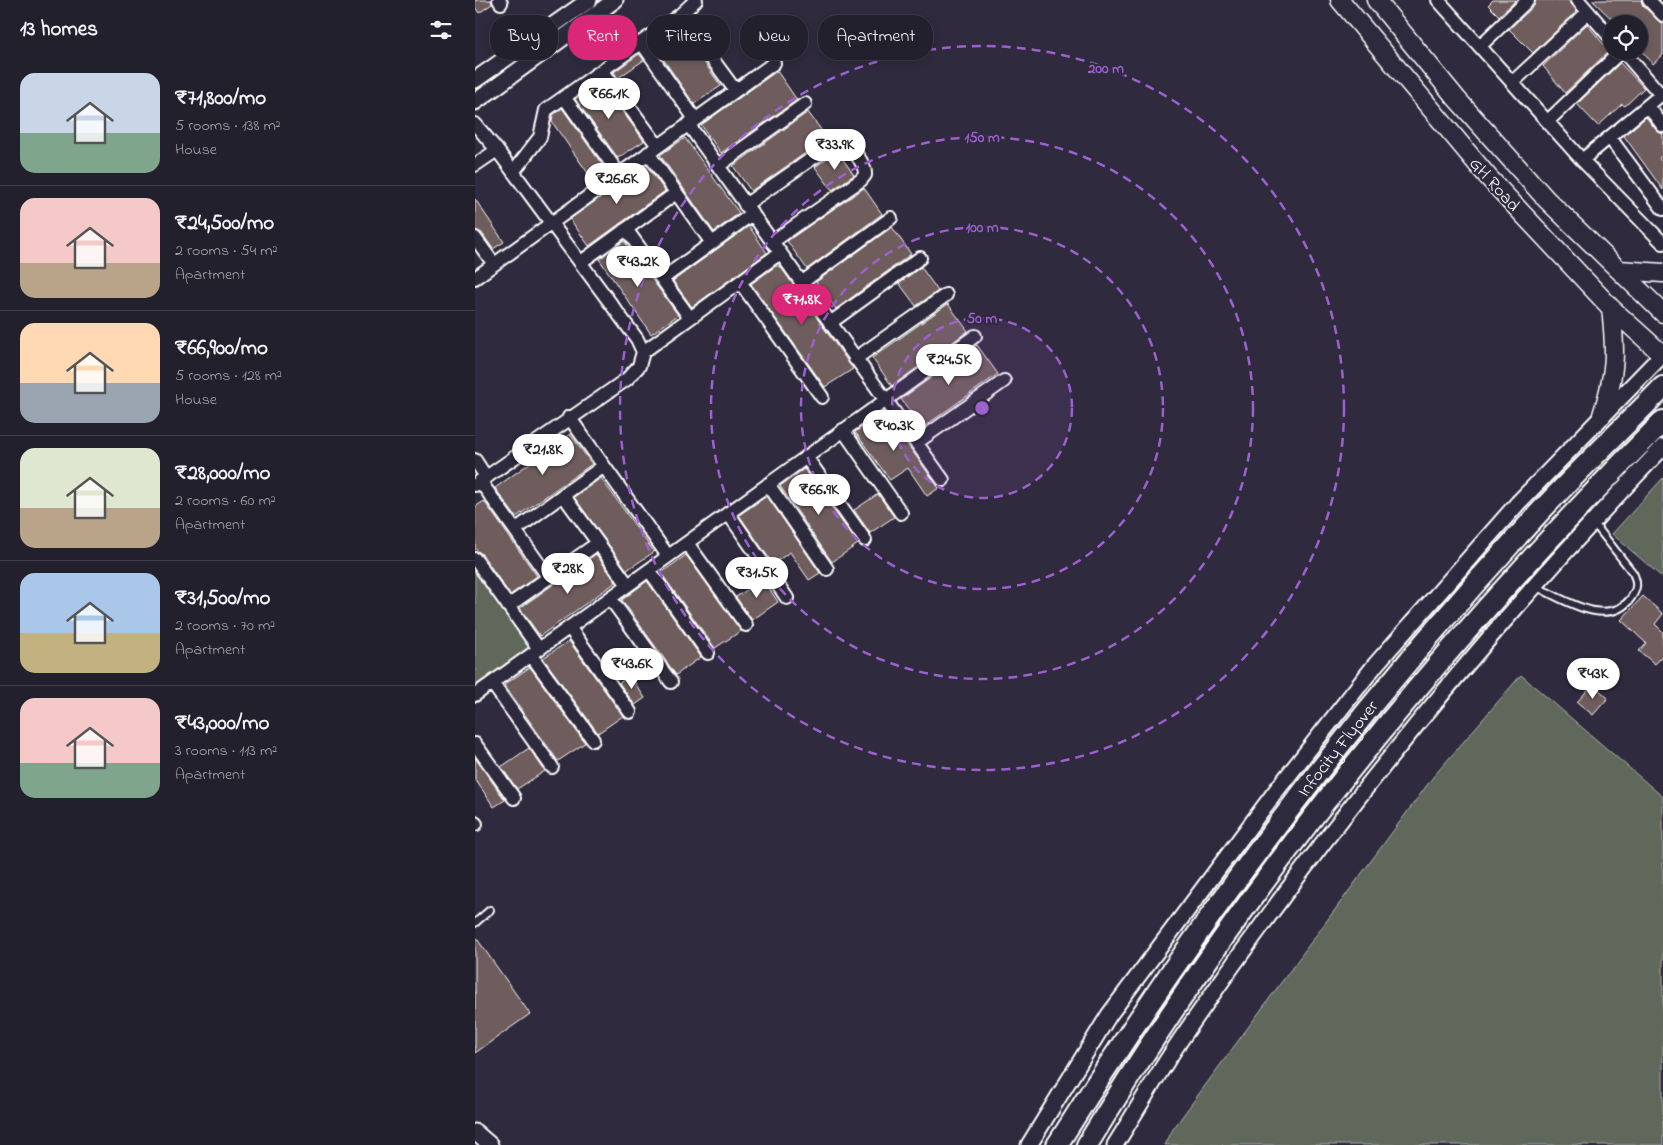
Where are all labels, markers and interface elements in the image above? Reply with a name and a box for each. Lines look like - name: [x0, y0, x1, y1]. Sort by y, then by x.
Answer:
- text: 13 homes: [20, 15, 98, 45]
- chip: Buy: [490, 15, 558, 60]
- chip: Rent: [568, 15, 637, 60]
- chip: Filters: [647, 15, 730, 60]
- chip: New: [740, 15, 808, 60]
- chip: Apartment: [818, 15, 933, 60]
- map controls: [1603, 15, 1648, 60]
- button: locate: [1603, 15, 1648, 60]
- icon: filters: [427, 16, 455, 44]
- text: 200 m: [1087, 58, 1124, 80]
- pin: ₹66.1K: [568, 78, 650, 120]
- text: ₹66.1K: [589, 82, 629, 106]
- text: ₹71,800/mo: [175, 84, 266, 114]
- icon: home: [60, 93, 120, 153]
- text: 5 rooms · 138 m²: [175, 114, 281, 138]
- text: 150 m: [964, 127, 1000, 149]
- pin: ₹33.9K: [794, 128, 876, 171]
- text: ₹33.9K: [816, 133, 854, 157]
- text: House: [175, 138, 217, 162]
- street label: GH Road: [1462, 152, 1525, 218]
- pin: ₹26.6K: [576, 162, 658, 205]
- text: ₹26.6K: [596, 167, 638, 191]
- text: ₹24,500/mo: [175, 209, 274, 239]
- text: 100 m: [965, 217, 999, 239]
- icon: home: [60, 218, 120, 278]
- text: 2 rooms · 54 m²: [175, 239, 277, 263]
- pin: ₹43.2K: [597, 246, 679, 288]
- text: ₹43.2K: [617, 250, 659, 274]
- text: Apartment: [175, 263, 245, 287]
- pin: ₹71.8K: [761, 284, 843, 326]
- text: ₹71.8K: [783, 288, 821, 312]
- text: 50 m: [967, 308, 998, 330]
- text: ₹66,900/mo: [175, 334, 268, 364]
- icon: home: [60, 343, 120, 403]
- pin: ₹24.5K: [908, 344, 990, 386]
- text: ₹24.5K: [927, 348, 971, 372]
- text: 5 rooms · 128 m²: [175, 364, 282, 388]
- text: House: [175, 388, 217, 412]
- centre of rings: [973, 399, 991, 417]
- pin: ₹40.3K: [853, 410, 935, 452]
- text: ₹40.3K: [874, 414, 914, 438]
- pin: ₹21.8K: [502, 434, 584, 476]
- text: ₹21.8K: [523, 438, 563, 462]
- text: ₹28,000/mo: [175, 459, 270, 489]
- icon: home: [60, 468, 120, 528]
- pin: ₹66.9K: [778, 474, 860, 516]
- text: ₹66.9K: [799, 478, 839, 502]
- text: 2 rooms · 60 m²: [175, 489, 276, 513]
- text: Apartment: [175, 513, 245, 537]
- pin: ₹28K: [538, 552, 598, 595]
- pin: ₹31.5K: [716, 556, 798, 599]
- text: ₹28K: [552, 557, 584, 581]
- text: ₹31.5K: [736, 561, 778, 585]
- text: ₹31,500/mo: [175, 584, 270, 614]
- icon: home: [60, 593, 120, 653]
- text: 2 rooms · 70 m²: [175, 614, 275, 638]
- text: Apartment: [175, 638, 245, 662]
- pin: ₹43.6K: [591, 648, 673, 690]
- text: ₹43.6K: [612, 652, 652, 676]
- pin: ₹43K: [1563, 658, 1623, 700]
- text: ₹43K: [1578, 662, 1608, 686]
- street label: Infocity Flyover: [1292, 695, 1386, 804]
- text: ₹43,000/mo: [175, 709, 269, 739]
- icon: home: [60, 718, 120, 778]
- text: 3 rooms · 113 m²: [175, 739, 277, 763]
- text: Apartment: [175, 763, 245, 787]

